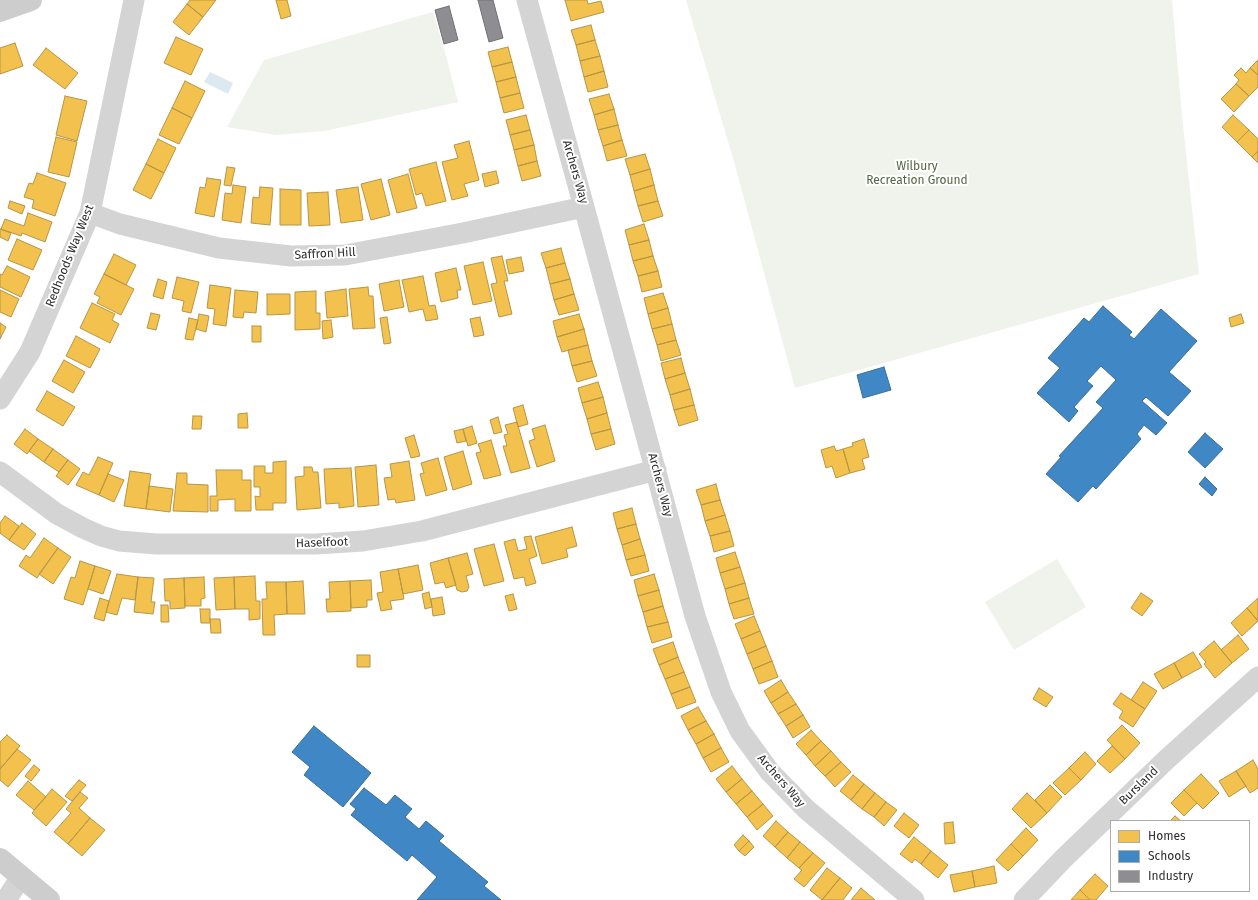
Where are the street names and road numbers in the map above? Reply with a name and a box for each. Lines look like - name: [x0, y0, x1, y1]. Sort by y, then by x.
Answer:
- street label: Archers Way: [559, 139, 591, 205]
- street label: Redhoods Way West: [43, 203, 97, 309]
- street label: Saffron Hill: [294, 245, 356, 263]
- street label: Archers Way: [645, 452, 675, 518]
- street label: Haselfoot: [296, 535, 348, 551]
- street label: Archers Way: [754, 752, 808, 810]
- street label: Bursland: [1117, 764, 1161, 808]

